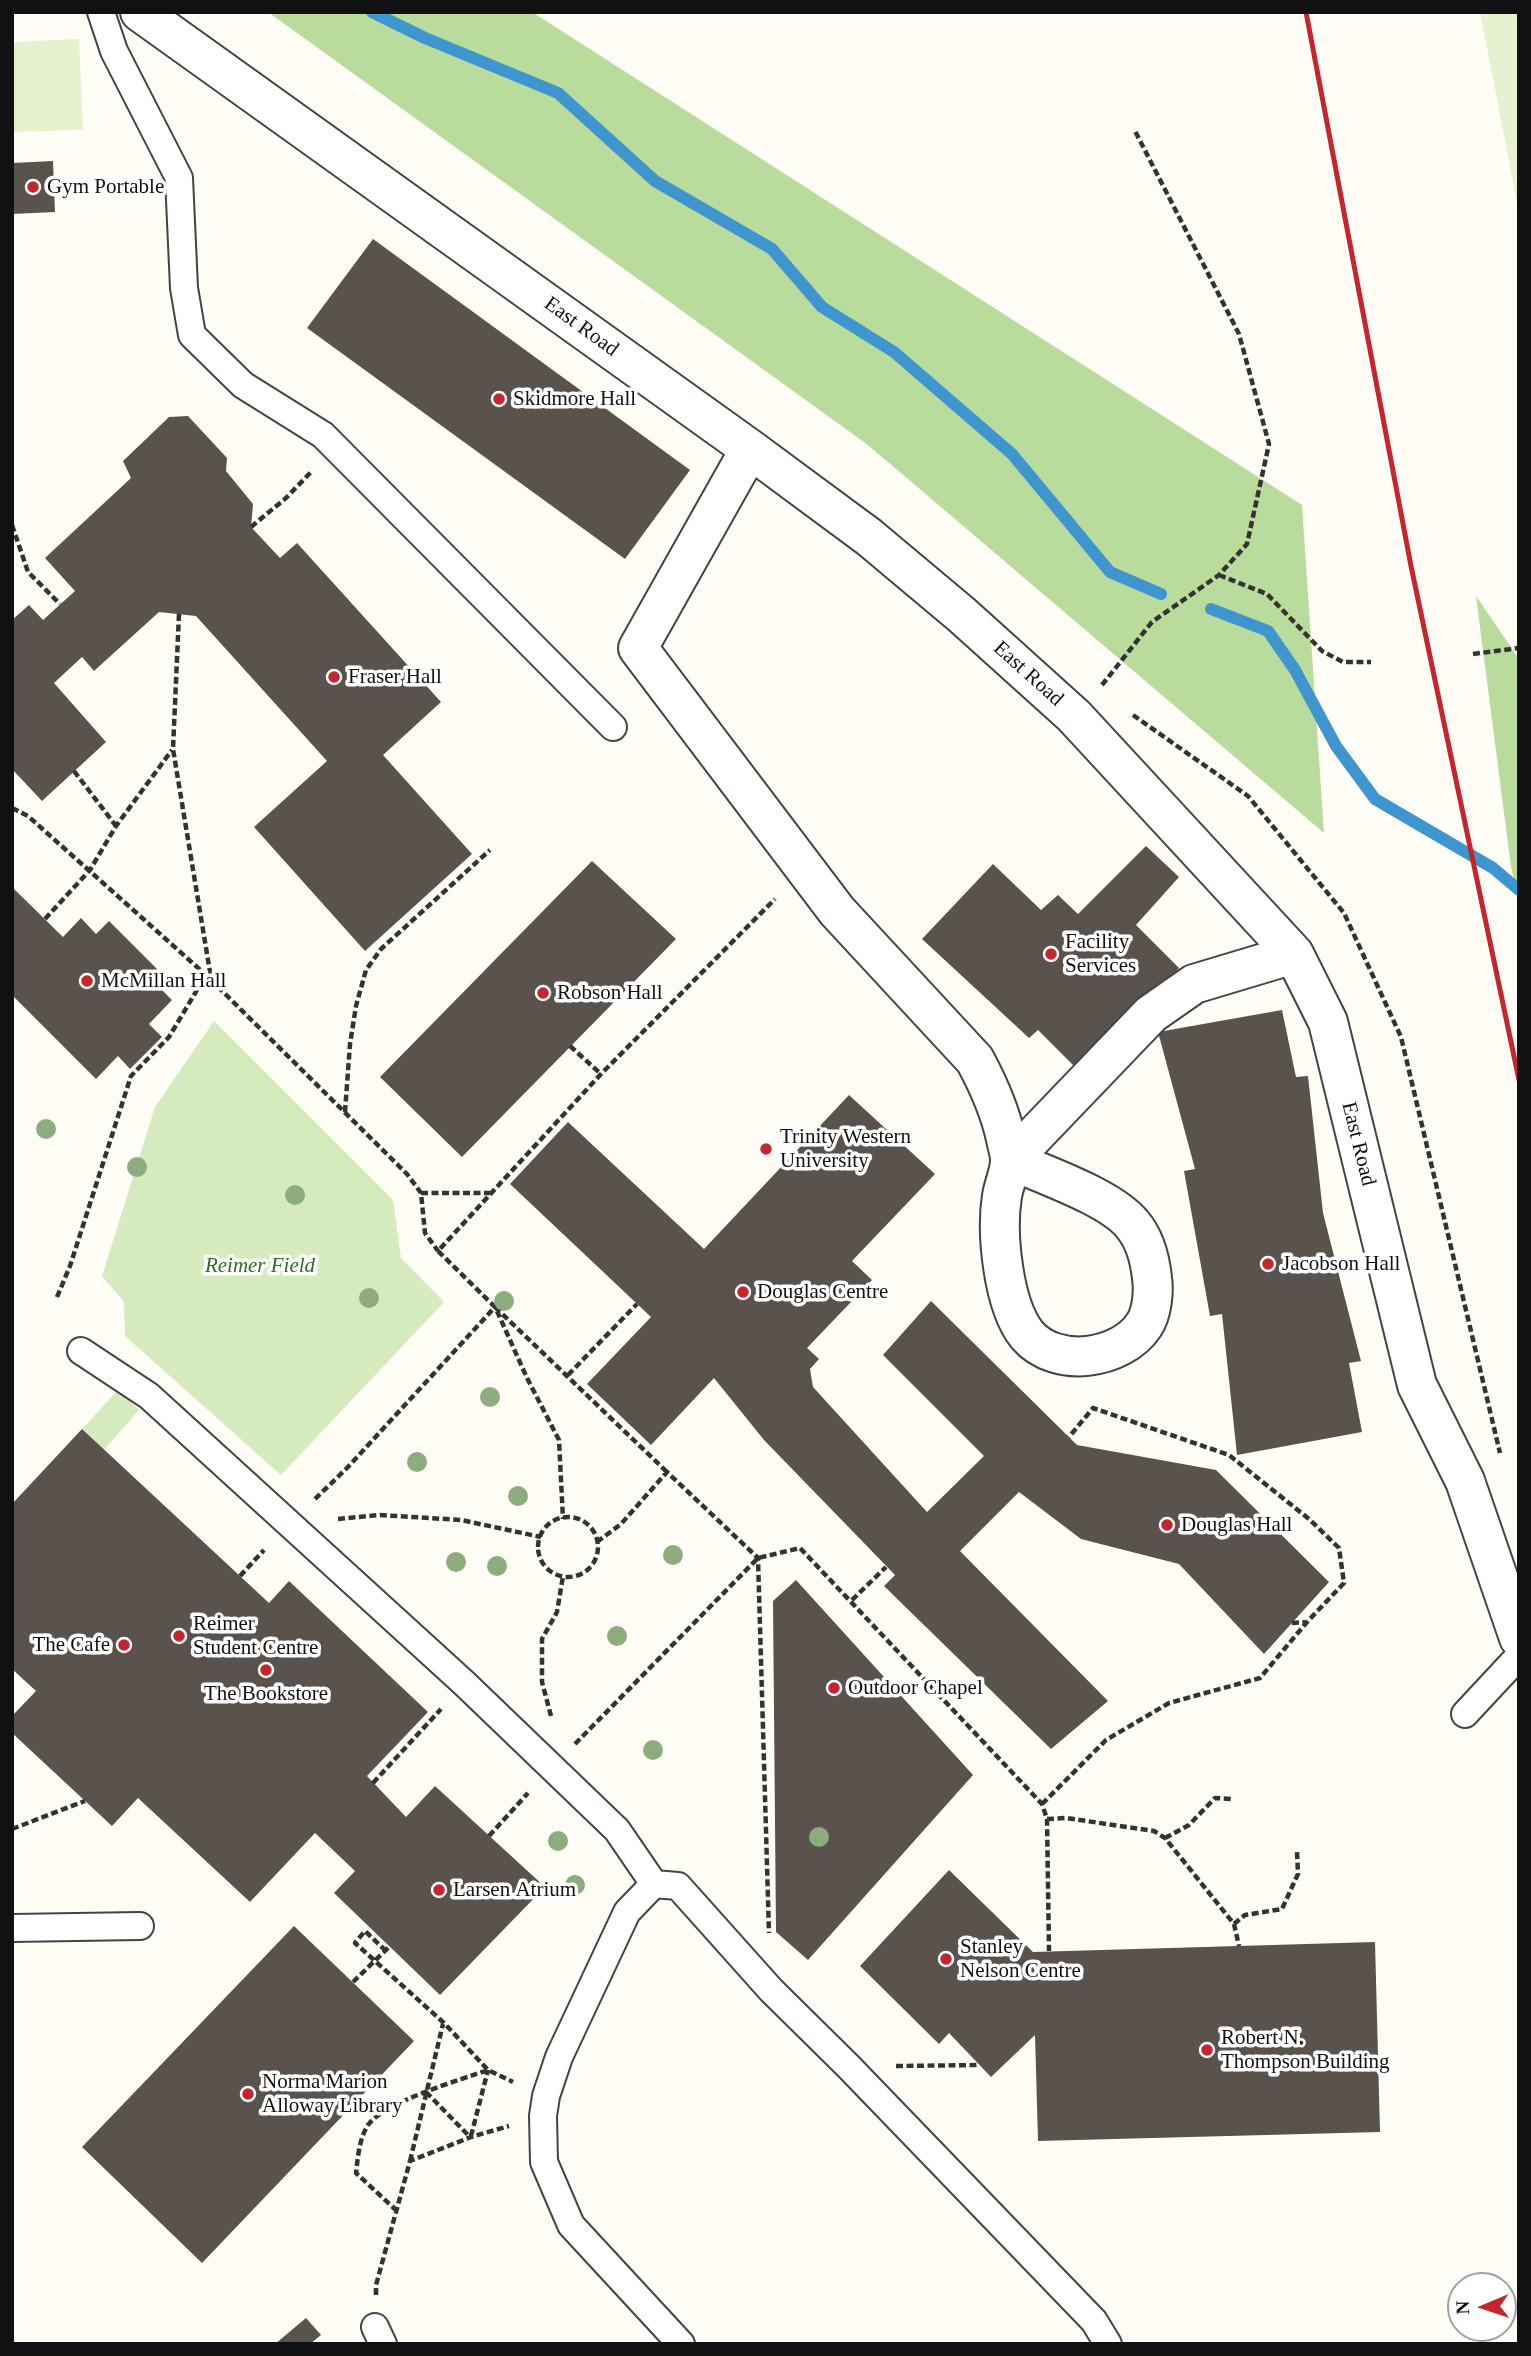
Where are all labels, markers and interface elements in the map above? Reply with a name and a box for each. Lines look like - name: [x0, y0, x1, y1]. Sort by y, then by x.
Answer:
- place label: Gym Portable: [47, 174, 164, 200]
- marker: Gym Portable: [25, 179, 41, 195]
- street label: East Road: [539, 292, 623, 362]
- place label: Skidmore Hall: [513, 386, 636, 412]
- marker: Skidmore Hall: [491, 391, 507, 407]
- street label: East Road: [988, 636, 1068, 712]
- place label: Fraser Hall: [348, 664, 442, 690]
- marker: Fraser Hall: [326, 669, 342, 685]
- place label: Facility Services: [1065, 929, 1136, 979]
- marker: Facility Services: [1043, 946, 1059, 962]
- place label: McMillan Hall: [101, 968, 226, 994]
- marker: McMillan Hall: [79, 973, 95, 989]
- place label: Robson Hall: [557, 980, 663, 1006]
- marker: Robson Hall: [535, 985, 551, 1001]
- street label: East Road: [1335, 1099, 1381, 1189]
- place label: Trinity Western University: [780, 1124, 911, 1174]
- marker: Trinity Western University: [758, 1141, 774, 1157]
- place label: Jacobson Hall: [1282, 1251, 1400, 1277]
- park label: Reimer Field: [205, 1253, 315, 1279]
- marker: Jacobson Hall: [1260, 1256, 1276, 1272]
- place label: Douglas Centre: [757, 1279, 888, 1305]
- marker: Douglas Centre: [735, 1284, 751, 1300]
- place label: Douglas Hall: [1181, 1512, 1292, 1538]
- marker: Douglas Hall: [1159, 1517, 1175, 1533]
- place label: Reimer Student Centre: [193, 1611, 318, 1661]
- marker: Reimer Student Centre: [171, 1628, 187, 1644]
- place label: The Cafe: [32, 1632, 110, 1658]
- marker: The Cafe: [116, 1637, 132, 1653]
- marker: The Bookstore: [258, 1662, 274, 1678]
- place label: Outdoor Chapel: [848, 1675, 983, 1701]
- marker: Outdoor Chapel: [826, 1680, 842, 1696]
- place label: The Bookstore: [204, 1681, 328, 1707]
- place label: Larsen Atrium: [453, 1877, 576, 1903]
- marker: Larsen Atrium: [431, 1882, 447, 1898]
- place label: Stanley Nelson Centre: [960, 1934, 1081, 1984]
- marker: Stanley Nelson Centre: [938, 1951, 954, 1967]
- place label: Robert N. Thompson Building: [1221, 2025, 1390, 2075]
- marker: Robert N. Thompson Building: [1199, 2042, 1215, 2058]
- place label: Norma Marion Alloway Library: [262, 2069, 403, 2119]
- marker: Norma Marion Alloway Library: [240, 2086, 256, 2102]
- north arrow: [1447, 2272, 1517, 2342]
- text: N: [1452, 2300, 1473, 2315]

